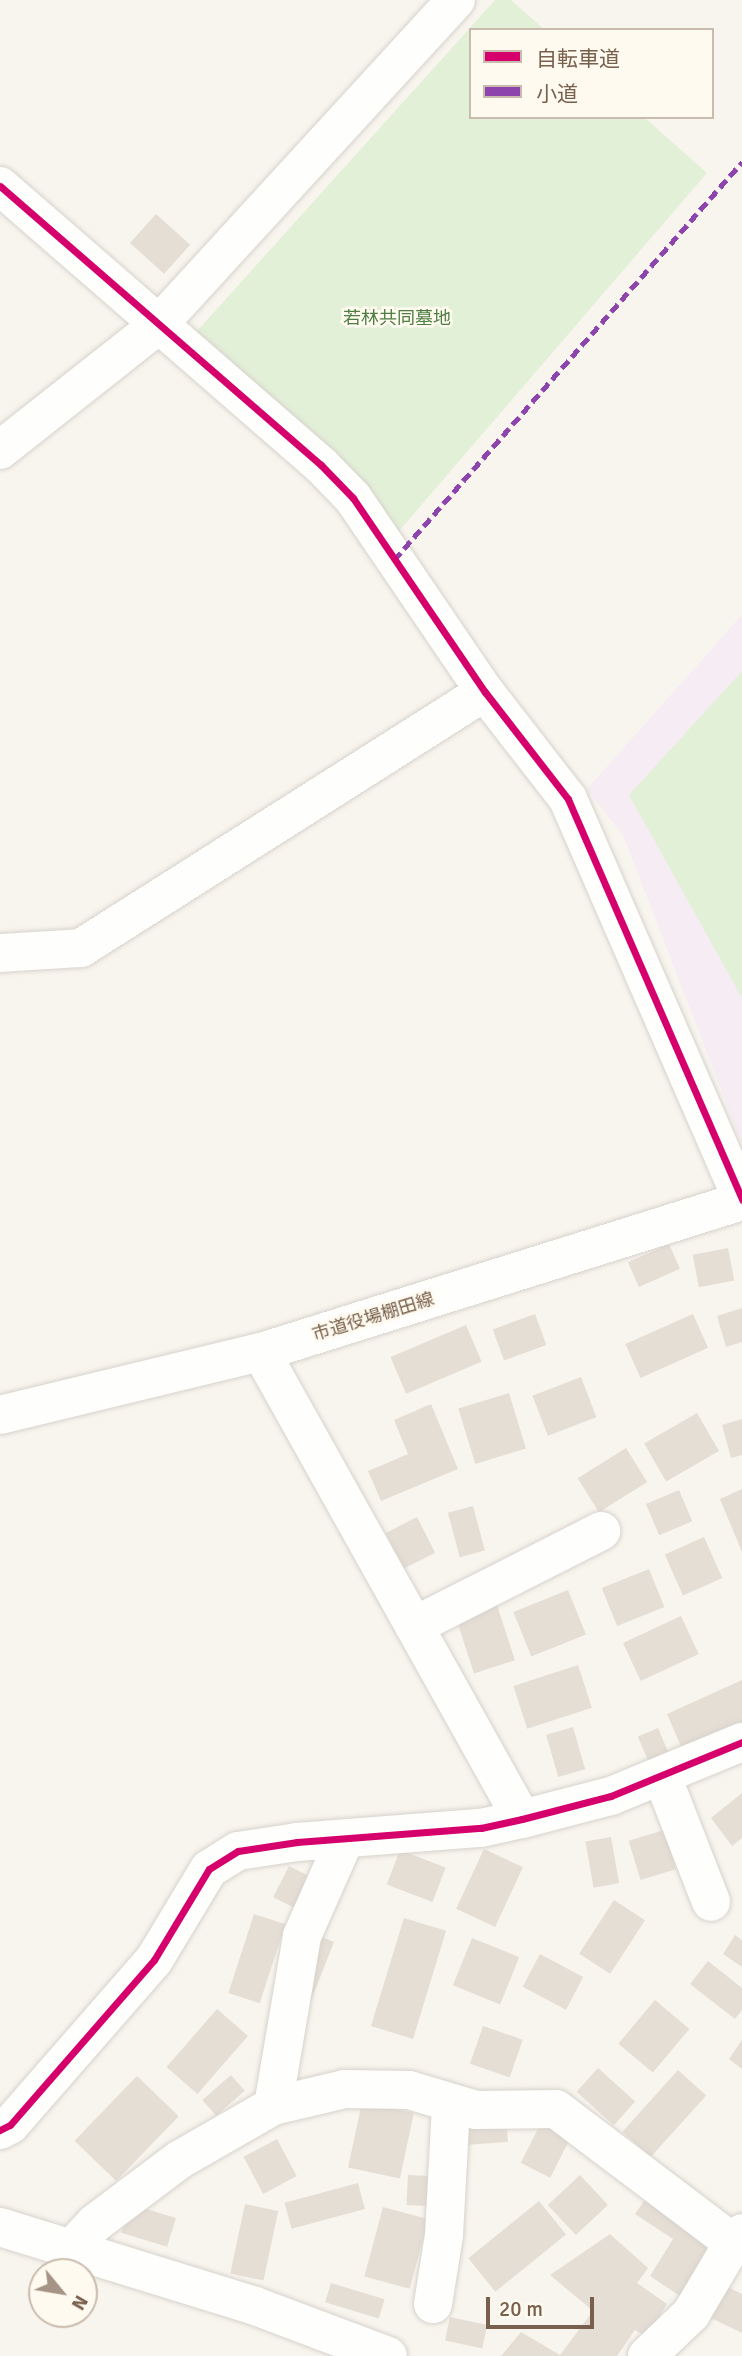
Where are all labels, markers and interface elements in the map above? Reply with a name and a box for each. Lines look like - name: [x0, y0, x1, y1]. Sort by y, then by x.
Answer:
- legend: [469, 28, 714, 119]
- text: 自転車道: [536, 46, 620, 72]
- text: 小道: [536, 81, 578, 107]
- park label: 若林共同墓地: [343, 307, 451, 329]
- street label: 市道役場棚田線: [310, 1288, 436, 1346]
- north arrow: [28, 2258, 98, 2328]
- scale bar: [490, 2282, 598, 2326]
- text: N: [66, 2291, 93, 2314]
- text: 20 m: [499, 2296, 543, 2322]

